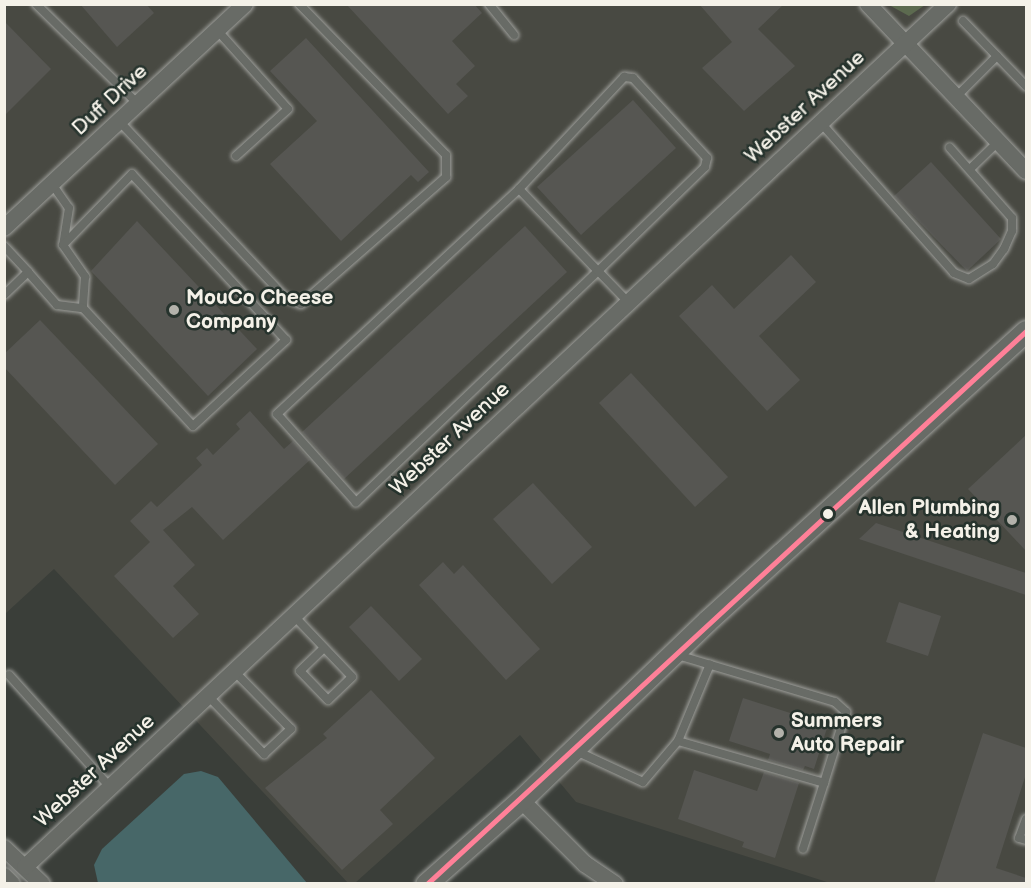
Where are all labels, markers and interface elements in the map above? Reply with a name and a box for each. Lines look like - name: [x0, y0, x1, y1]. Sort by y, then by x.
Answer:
- street label: Webster Avenue: [740, 45, 870, 169]
- street label: Duff Drive: [67, 59, 153, 141]
- place label: MouCo Cheese Company: [186, 285, 333, 335]
- marker: MouCo Cheese Company: [167, 303, 181, 317]
- street label: Webster Avenue: [385, 377, 515, 501]
- place label: Allen Plumbing & Heating: [859, 495, 1000, 545]
- unlabelled marker: [822, 508, 834, 520]
- marker: Allen Plumbing & Heating: [1005, 513, 1019, 527]
- place label: Summers Auto Repair: [791, 708, 904, 758]
- street label: Webster Avenue: [30, 709, 160, 833]
- marker: Summers Auto Repair: [772, 726, 786, 740]

